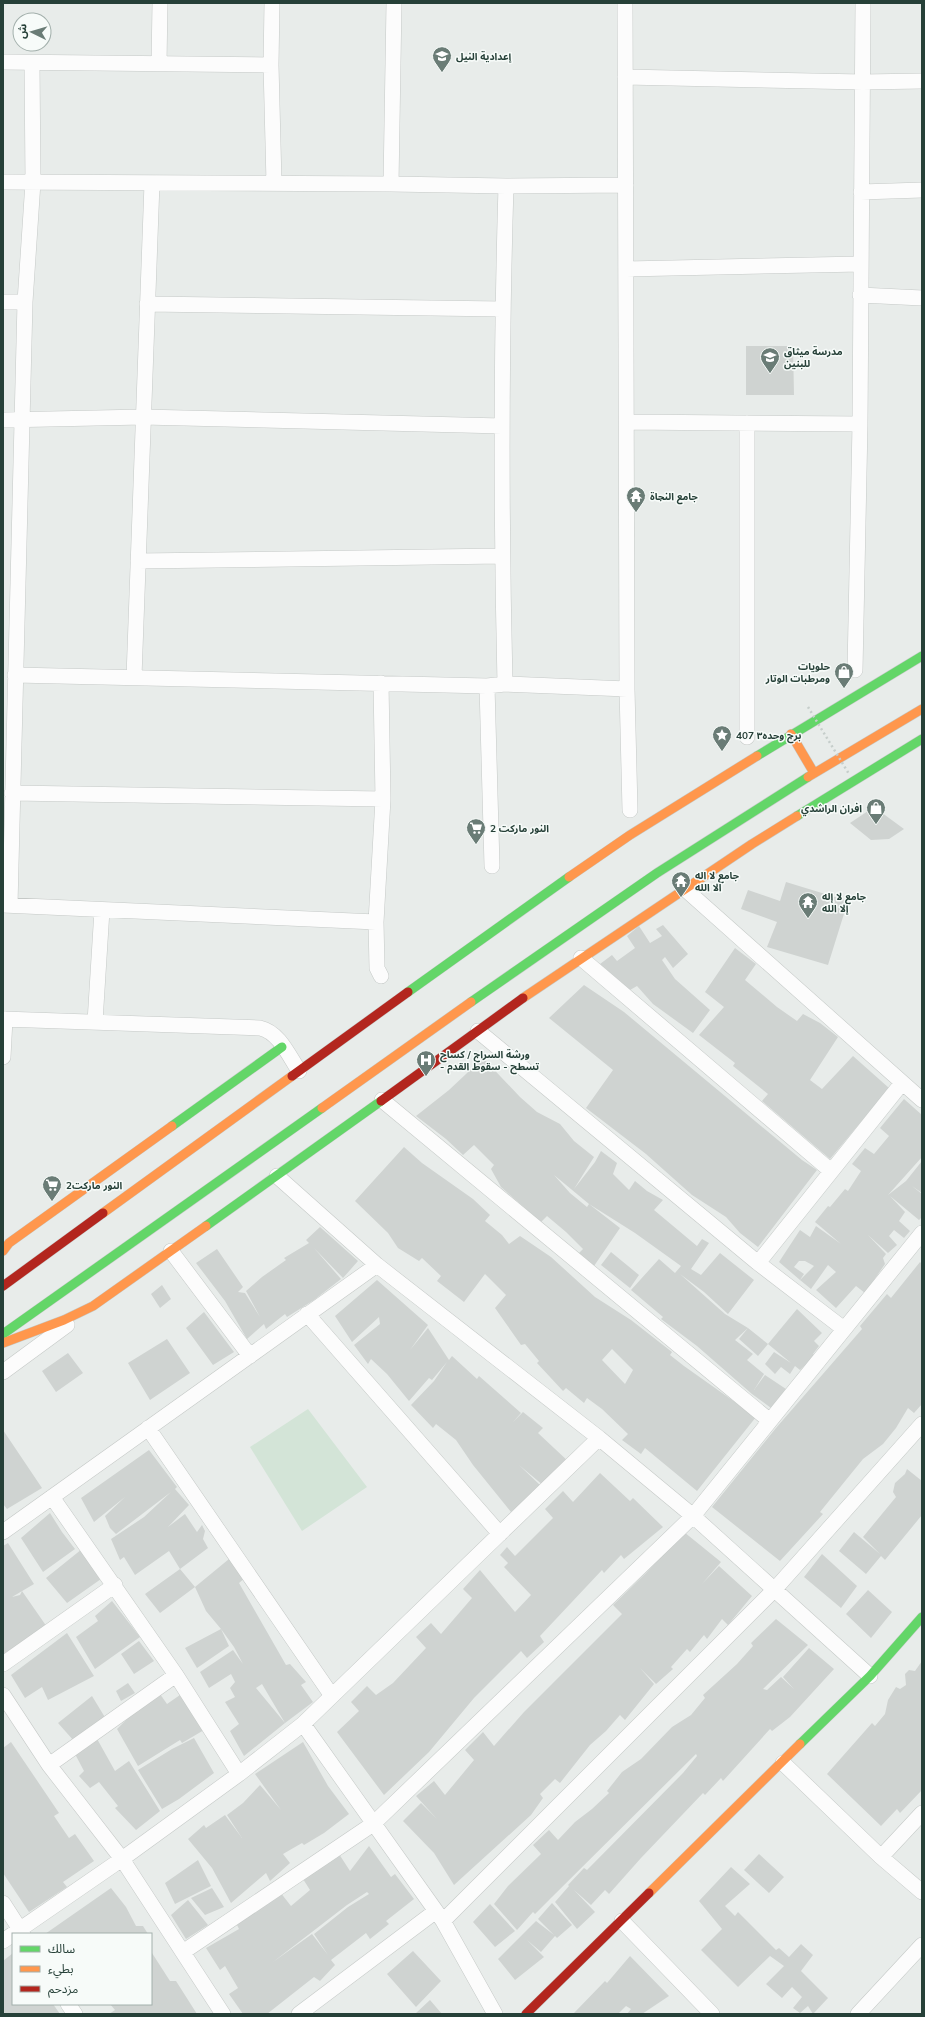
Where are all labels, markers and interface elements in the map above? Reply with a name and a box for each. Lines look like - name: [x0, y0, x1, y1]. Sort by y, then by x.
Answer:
- north arrow: [12, 12, 52, 52]
- text: ش: [14, 23, 30, 39]
- school or university icon: إعدادية النيل: [431, 45, 453, 73]
- place label: إعدادية النيل: [456, 50, 512, 63]
- place label: مدرسة ميثاق للبنين: [784, 345, 843, 370]
- school or university icon: مدرسة ميثاق للبنين: [759, 346, 781, 374]
- temple icon: جامع النجاة: [625, 485, 647, 513]
- place label: جامع النجاة: [650, 490, 698, 505]
- place label: حلويات ومرطبات الوتار: [765, 660, 831, 685]
- shop icon: حلويات ومرطبات الوتار: [833, 661, 855, 689]
- place icon: برج وحده٣ 407: [711, 724, 733, 752]
- place label: برج وحده٣ 407: [736, 729, 801, 744]
- shop icon: افران الراشدي: [865, 797, 887, 825]
- place label: افران الراشدي: [801, 802, 862, 817]
- supermarket icon: النور ماركت 2: [465, 817, 487, 845]
- place label: النور ماركت 2: [490, 822, 549, 835]
- place label: جامع لا اله الا الله: [695, 869, 740, 894]
- temple icon: جامع لا اله الا الله: [670, 870, 692, 898]
- place label: جامع لا إله إلا الله: [822, 890, 867, 915]
- temple icon: جامع لا إله إلا الله: [797, 891, 819, 919]
- place label: ورشة السراج / كساح - تسطح - سقوط القدم: [440, 1048, 540, 1075]
- hospital icon: ورشة السراج / كساح - تسطح - سقوط القدم: [415, 1049, 437, 1077]
- supermarket icon: النور ماركت2: [41, 1174, 63, 1202]
- place label: النور ماركت2: [66, 1179, 123, 1192]
- legend: [12, 1933, 152, 2005]
- text: سالك: [48, 1941, 75, 1956]
- text: بطيء: [48, 1961, 74, 1979]
- text: مزدحم: [48, 1981, 78, 1998]

